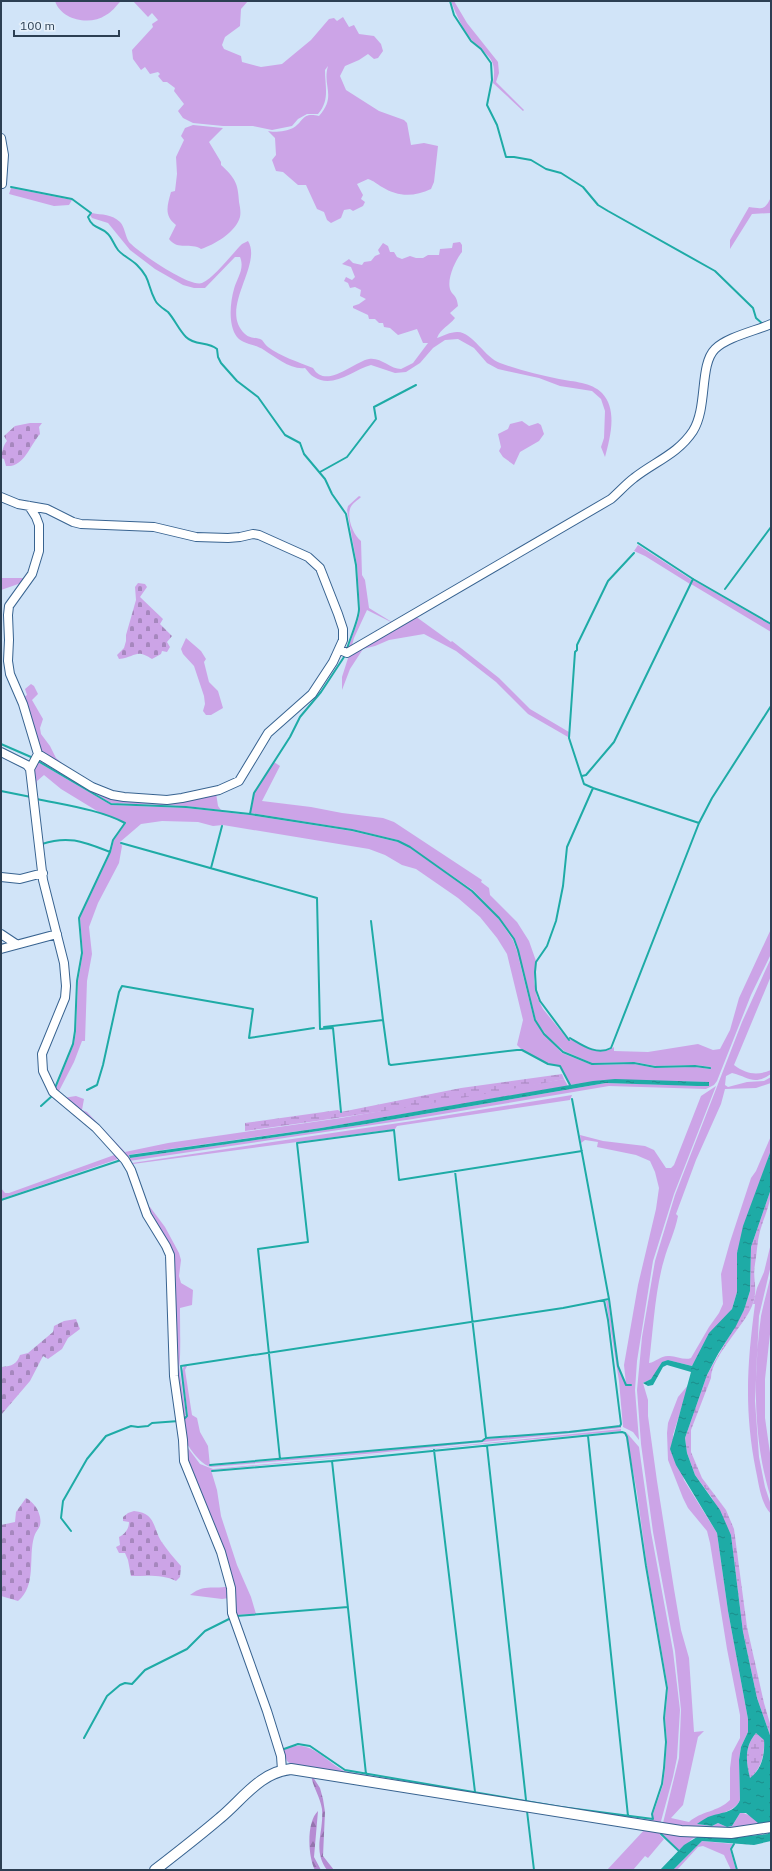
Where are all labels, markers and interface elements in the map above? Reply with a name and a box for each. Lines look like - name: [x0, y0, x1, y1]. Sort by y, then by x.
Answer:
- scale bar: [14, 12, 119, 38]
- text: 100 m: [20, 18, 55, 33]

